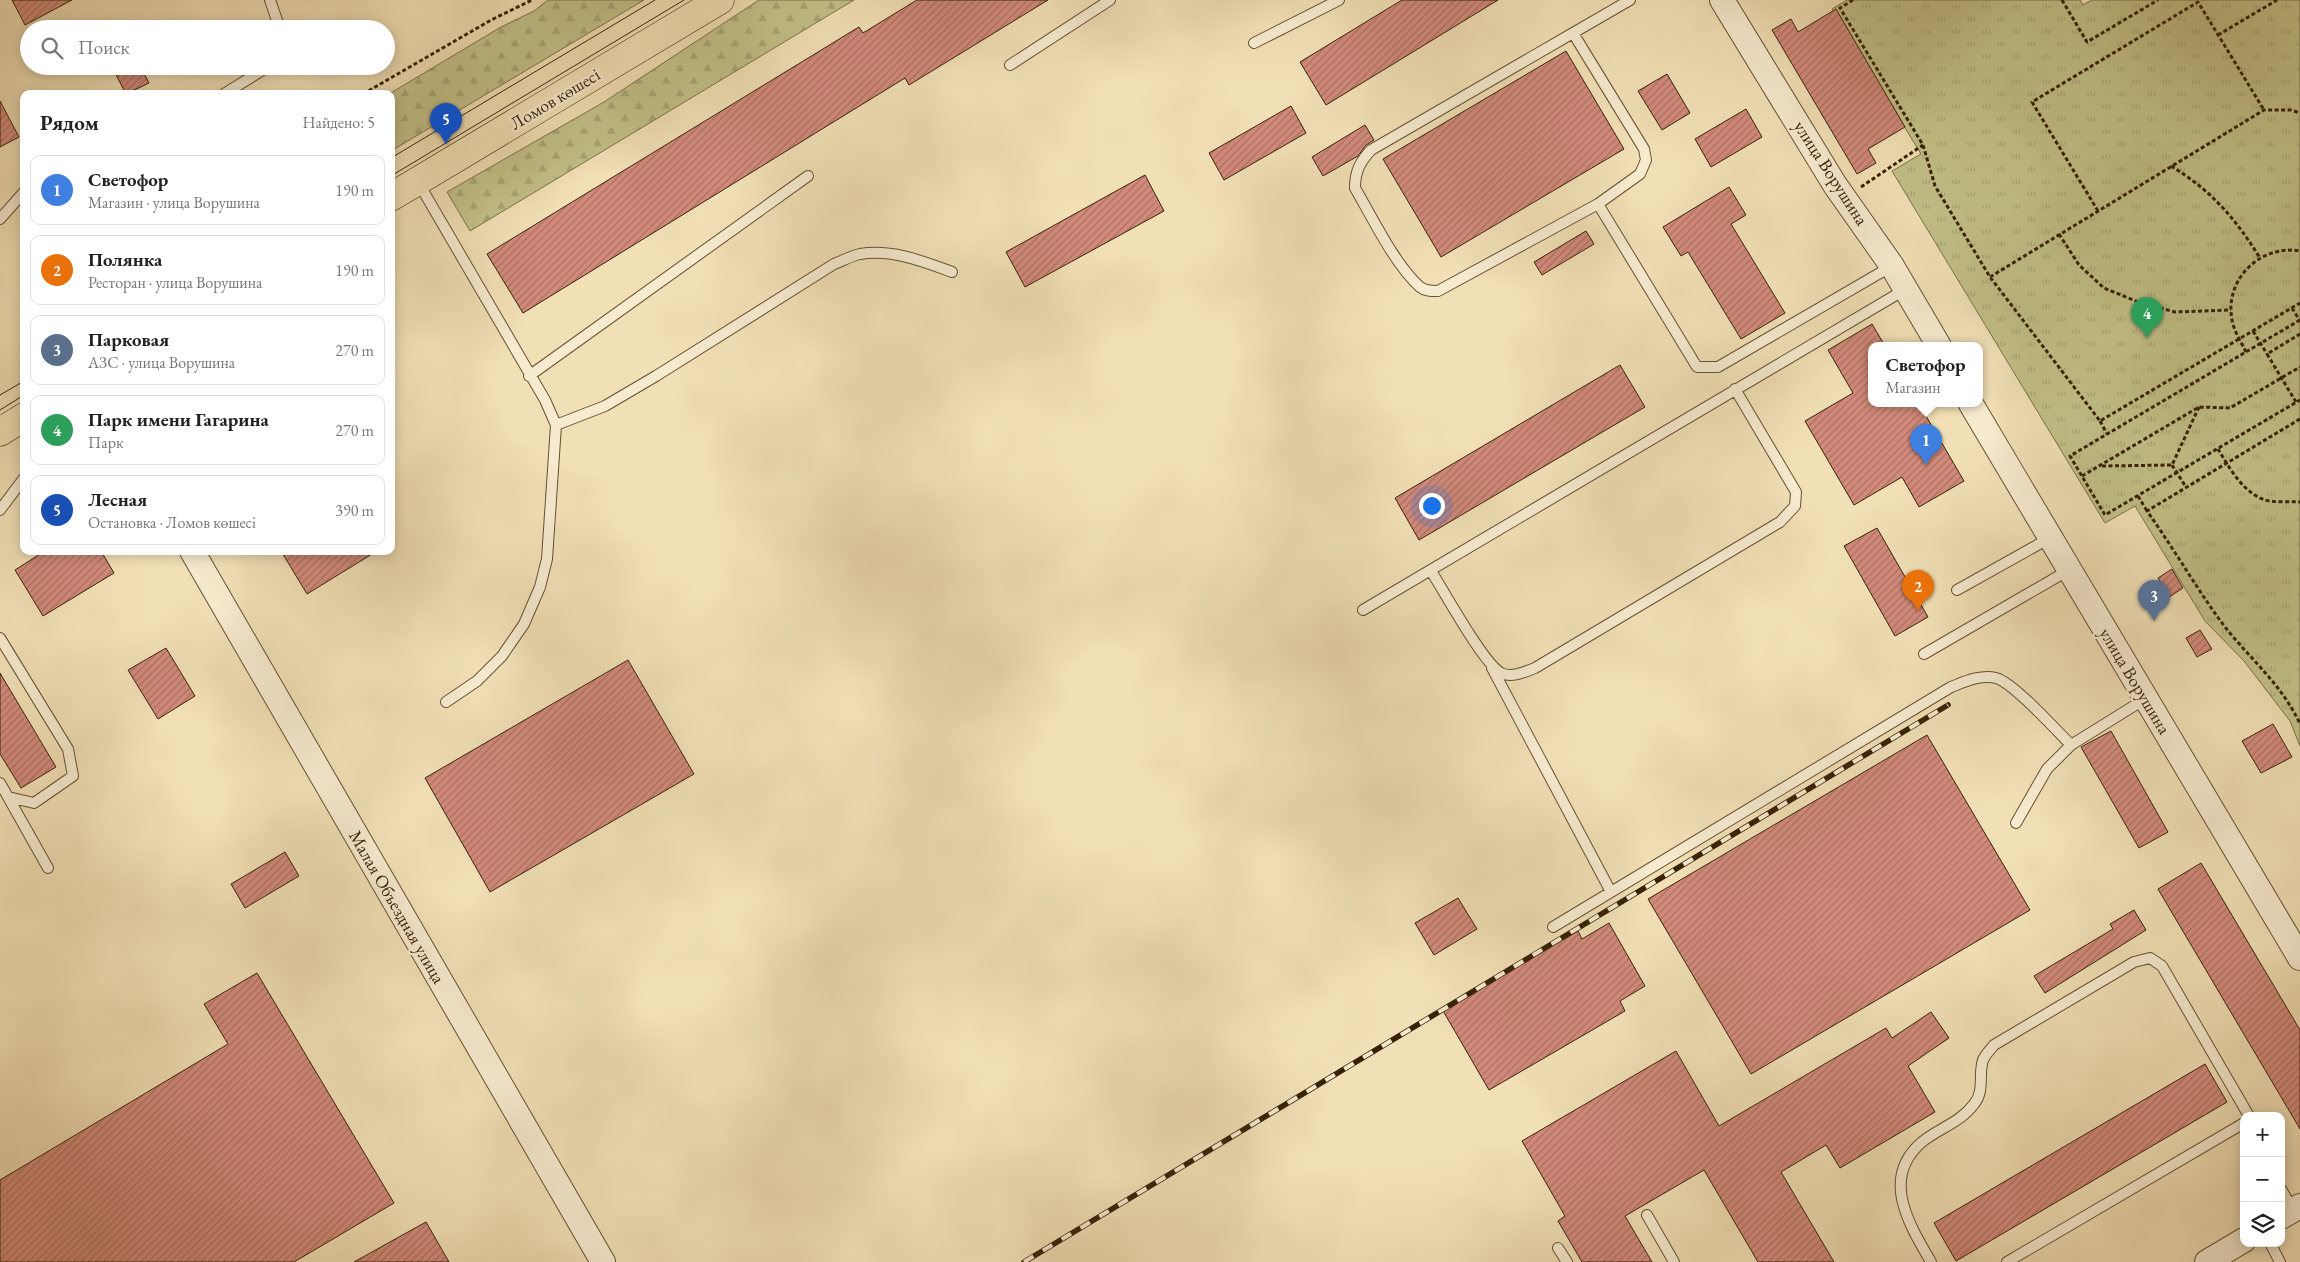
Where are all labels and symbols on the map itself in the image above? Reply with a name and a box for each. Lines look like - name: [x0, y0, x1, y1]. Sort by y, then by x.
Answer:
- street label: Ломов көшесі: [505, 62, 605, 134]
- pin: 5: [430, 103, 462, 144]
- street label: улица Ворушина: [1789, 116, 1874, 230]
- pin: 4: [2131, 297, 2163, 338]
- pin: 1: [1910, 424, 1942, 465]
- your location: [1419, 493, 1445, 519]
- pin: 2: [1902, 570, 1934, 611]
- pin: 3: [2138, 580, 2170, 621]
- street label: улица Ворушина: [2095, 623, 2177, 739]
- street label: Малая Объездная улица: [344, 826, 451, 988]

